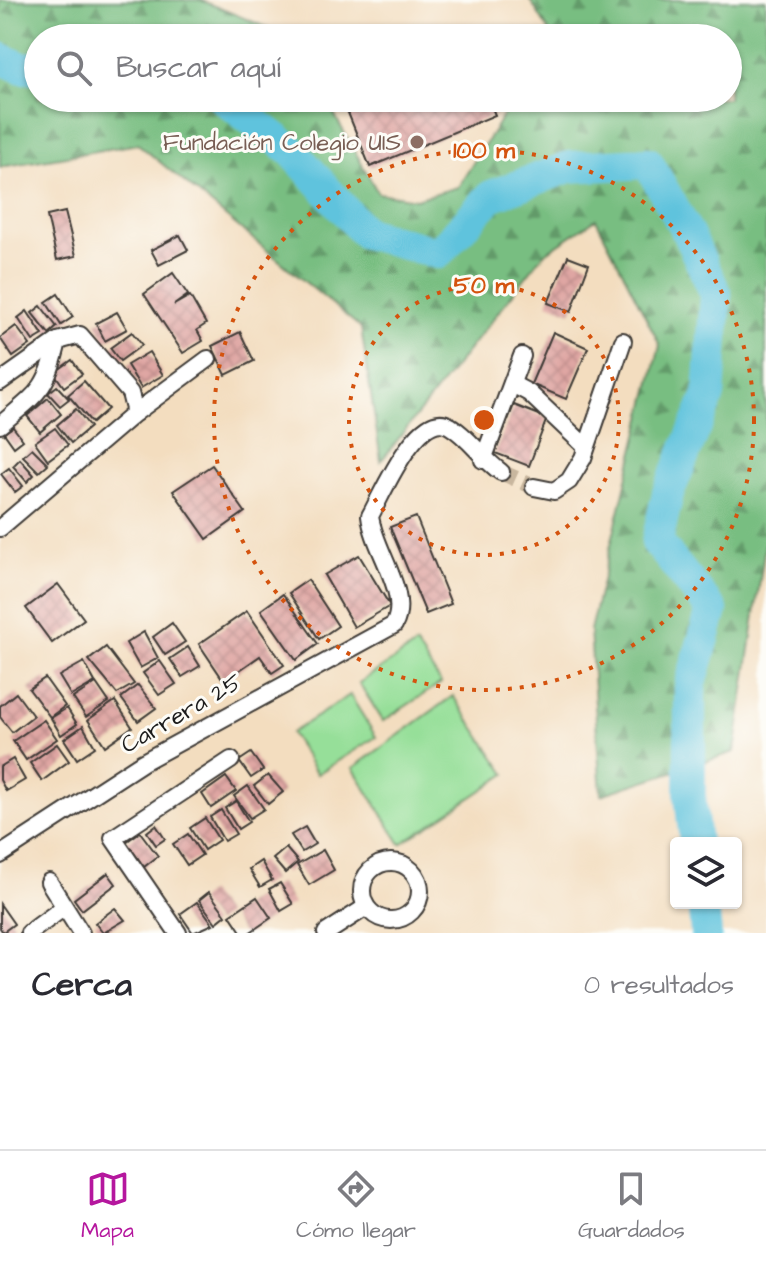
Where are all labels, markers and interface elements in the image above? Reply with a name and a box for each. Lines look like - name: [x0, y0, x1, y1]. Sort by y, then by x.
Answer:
- search box: [24, 24, 742, 112]
- icon: search: [52, 46, 96, 90]
- text: Buscar aquí: [116, 47, 281, 89]
- place label: Fundación Colegio UIS: [163, 126, 401, 161]
- marker: Fundación Colegio UIS: [408, 133, 426, 151]
- text: 100 m: [453, 134, 515, 168]
- text: 50 m: [454, 269, 515, 303]
- centre of rings: [470, 406, 498, 434]
- street label: Carrera 25: [115, 666, 248, 762]
- map controls: [670, 837, 742, 909]
- button: layers: [670, 837, 742, 909]
- text: Cerca: [32, 961, 132, 1009]
- text: 0 resultados: [584, 967, 734, 1003]
- tab: Mapa: [81, 1167, 134, 1246]
- tab: Cómo llegar: [296, 1167, 416, 1246]
- tab: Guardados: [578, 1167, 685, 1246]

